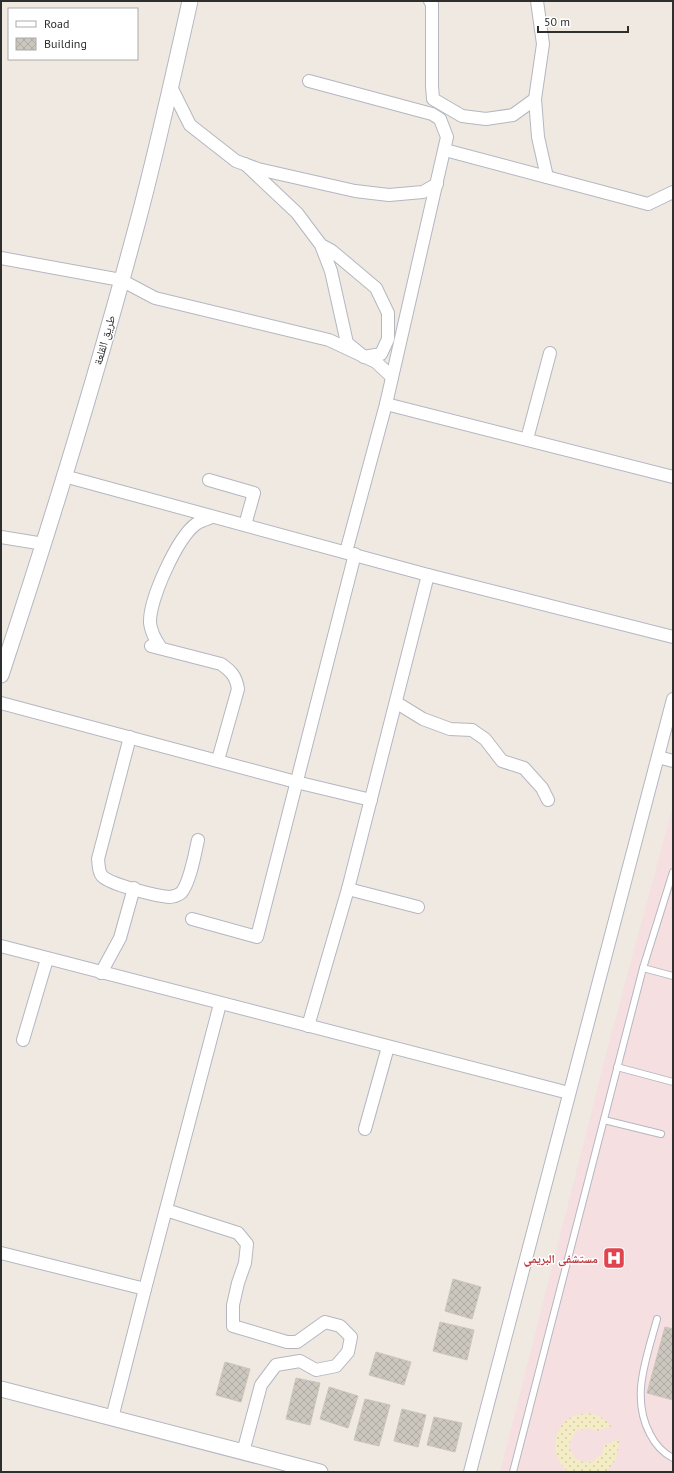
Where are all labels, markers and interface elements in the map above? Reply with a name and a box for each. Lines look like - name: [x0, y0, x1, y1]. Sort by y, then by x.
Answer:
- legend: [8, 8, 138, 60]
- scale bar: [538, 8, 628, 34]
- text: 50 m: [544, 14, 570, 29]
- text: Road: [44, 16, 69, 31]
- text: Building: [44, 36, 87, 51]
- street label: طريق القلعة: [90, 313, 118, 367]
- hospital icon: مستشفى البريمي: [601, 1245, 627, 1271]
- place label: مستشفى البريمي: [523, 1251, 598, 1268]

